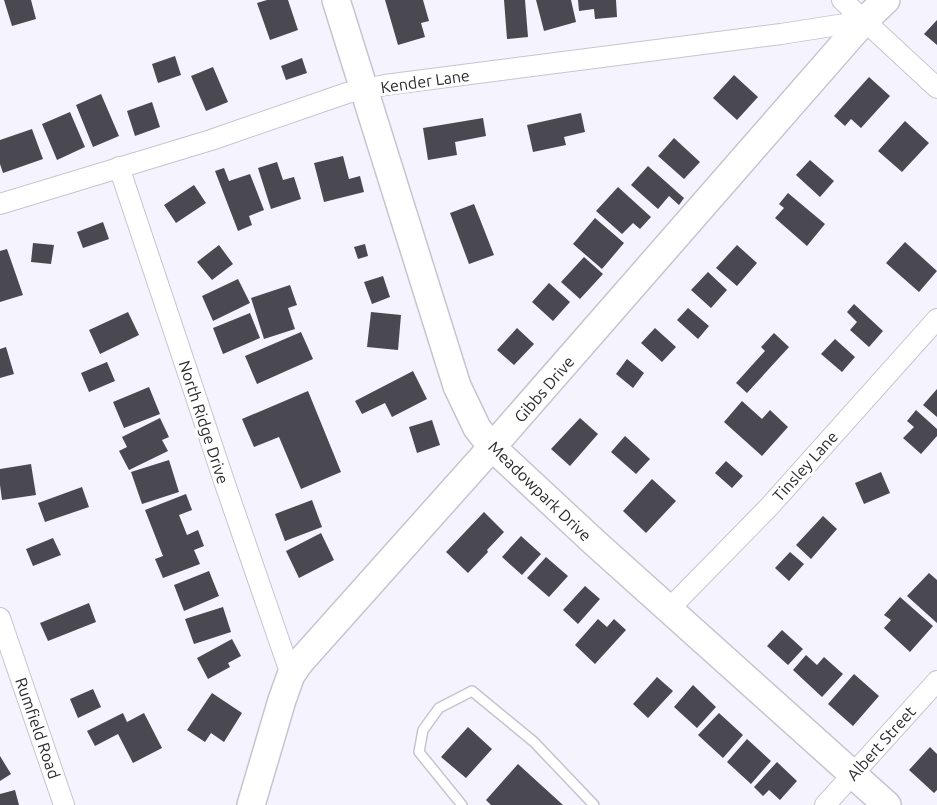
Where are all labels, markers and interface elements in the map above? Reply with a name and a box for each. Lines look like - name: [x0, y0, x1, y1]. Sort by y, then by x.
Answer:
- street label: Kender Lane: [379, 66, 471, 96]
- street label: Gibbs Drive: [510, 352, 578, 426]
- street label: North Ridge Drive: [176, 358, 232, 486]
- street label: Tinsley Lane: [769, 427, 841, 505]
- street label: Meadowpark Drive: [485, 438, 595, 544]
- street label: Rumfield Road: [12, 675, 64, 781]
- street label: Albert Street: [843, 702, 919, 784]

